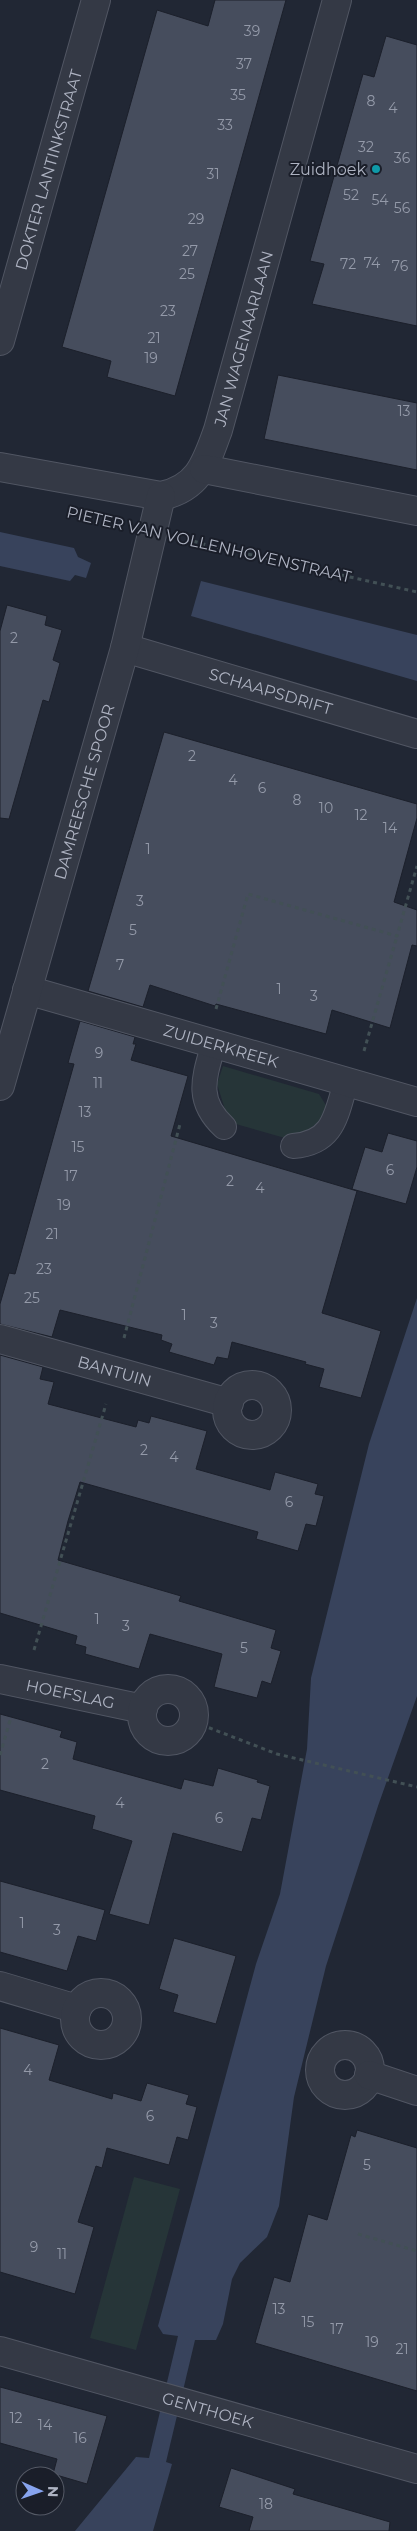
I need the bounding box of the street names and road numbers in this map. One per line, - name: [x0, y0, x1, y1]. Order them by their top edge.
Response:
- street label: DOKTER LANTINKSTRAAT: [11, 67, 86, 272]
- street label: JAN WAGENAARLAAN: [210, 249, 277, 430]
- street label: PIETER VAN VOLLENHOVENSTRAAT: [65, 502, 354, 587]
- street label: SCHAAPSDRIFT: [207, 664, 335, 719]
- street label: DAMREESCHE SPOOR: [50, 702, 119, 882]
- street label: ZUIDERKREEK: [161, 1021, 282, 1072]
- street label: BANTUIN: [75, 1352, 154, 1391]
- street label: HOEFSLAG: [24, 1676, 116, 1713]
- street label: GENTHOEK: [160, 2388, 256, 2432]

